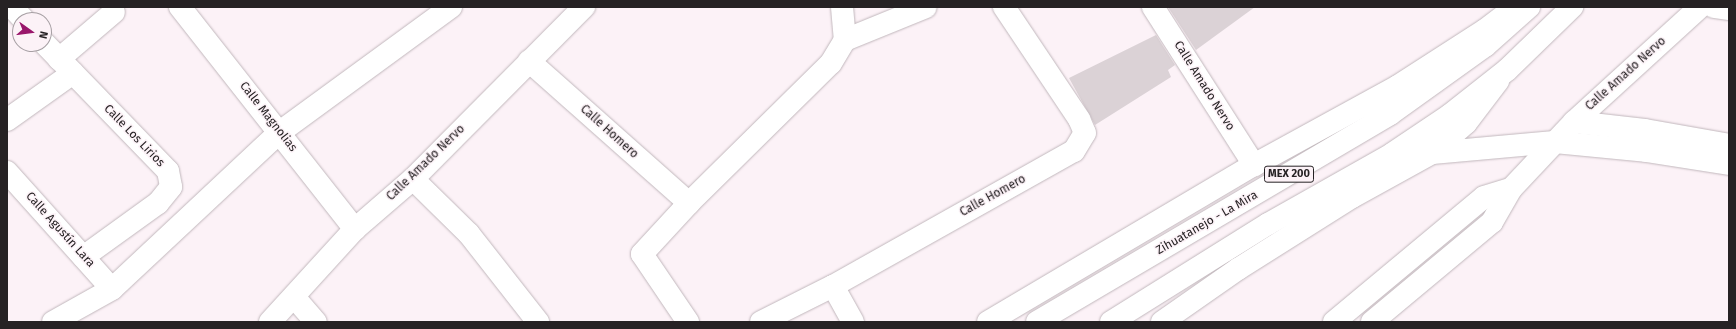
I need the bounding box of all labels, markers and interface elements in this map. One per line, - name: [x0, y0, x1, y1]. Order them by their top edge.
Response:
- north arrow: [12, 12, 52, 52]
- text: N: [36, 30, 50, 40]
- street label: Calle Amado Nervo: [1583, 34, 1669, 114]
- street label: Calle Amado Nervo: [1171, 39, 1237, 133]
- street label: Calle Magnolias: [236, 79, 300, 155]
- street label: Calle Los Lirios: [101, 102, 167, 170]
- street label: Calle Homero: [577, 102, 641, 162]
- street label: Calle Amado Nervo: [384, 122, 468, 204]
- road number: MEX 200: [1264, 165, 1314, 183]
- street label: Calle Homero: [958, 172, 1028, 220]
- street label: Zihuatanejo - La Mira: [1154, 188, 1260, 258]
- street label: Calle Agustín Lara: [22, 189, 98, 271]

